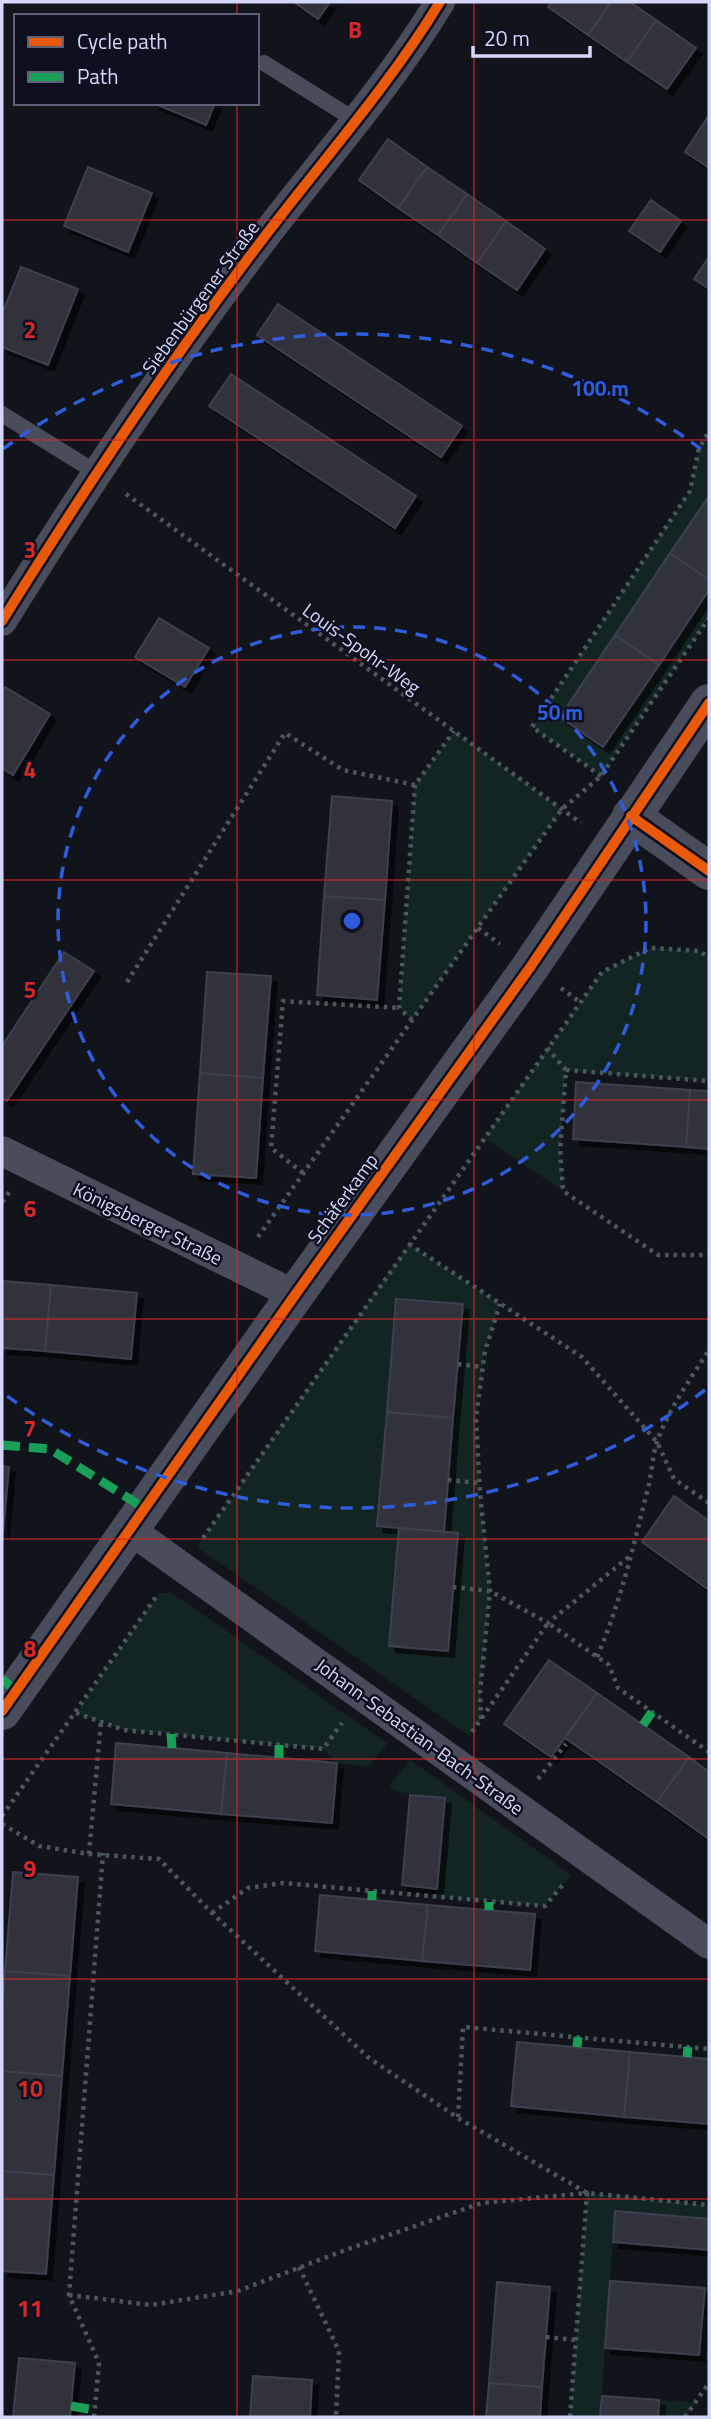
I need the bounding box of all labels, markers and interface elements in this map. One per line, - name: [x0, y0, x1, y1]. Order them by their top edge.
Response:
- text: B: [348, 12, 362, 47]
- legend: [14, 14, 259, 105]
- scale bar: [473, 14, 590, 58]
- text: 20 m: [484, 22, 530, 54]
- text: Cycle path: [77, 25, 168, 57]
- text: Path: [77, 60, 119, 92]
- street label: Siebenbürgener Straße: [134, 214, 266, 380]
- text: 2: [24, 312, 36, 347]
- text: 100 m: [571, 372, 629, 404]
- text: 3: [24, 532, 36, 567]
- street label: Louis-Spohr-Weg: [297, 595, 427, 701]
- text: 50 m: [537, 696, 583, 728]
- text: 4: [24, 752, 36, 787]
- centre of rings: [340, 909, 364, 933]
- text: 5: [24, 972, 36, 1007]
- street label: Schäferkamp: [299, 1147, 385, 1249]
- street label: Königsberger Straße: [68, 1174, 228, 1272]
- text: 6: [24, 1191, 37, 1226]
- text: 7: [24, 1411, 36, 1446]
- text: 8: [24, 1631, 37, 1666]
- street label: Johann-Sebastian-Bach-Straße: [310, 1650, 530, 1822]
- text: 9: [24, 1851, 37, 1886]
- text: 10: [17, 2071, 43, 2106]
- text: 11: [17, 2291, 43, 2326]

